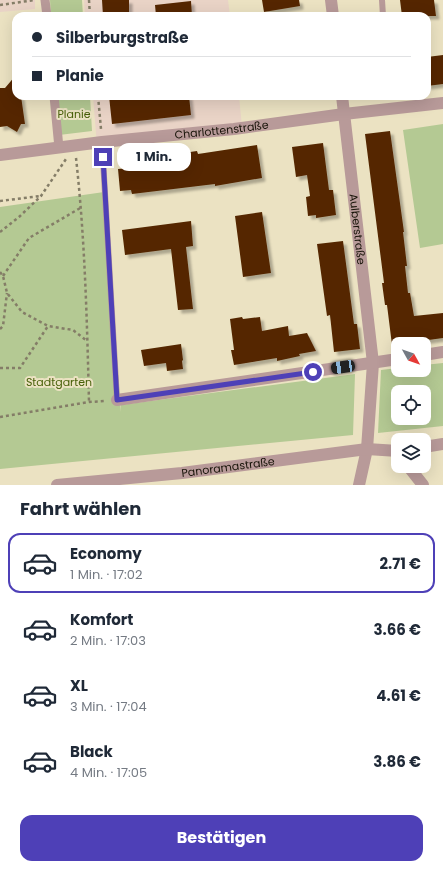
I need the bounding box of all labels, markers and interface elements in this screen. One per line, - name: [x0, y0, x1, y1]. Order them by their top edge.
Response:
- text: Silberburgstraße: [56, 27, 189, 48]
- text: Planie: [56, 65, 104, 86]
- park label: Planie: [57, 106, 91, 122]
- street label: Charlottenstraße: [174, 116, 270, 143]
- callout: 1 Min.: [117, 143, 191, 171]
- text: 1 Min.: [136, 147, 172, 166]
- route end: [94, 148, 112, 166]
- street label: Aulberstraße: [345, 193, 370, 266]
- north arrow: [391, 337, 431, 377]
- map controls: [391, 337, 431, 473]
- car: [330, 359, 356, 375]
- route start: [304, 363, 322, 381]
- park label: Stadtgarten: [26, 374, 92, 390]
- button: locate: [391, 385, 431, 425]
- button: layers: [391, 433, 431, 473]
- street label: Panoramastraße: [180, 453, 276, 481]
- text: Fahrt wählen: [20, 496, 142, 521]
- text: Economy: [70, 543, 142, 564]
- icon: car: [22, 545, 58, 581]
- text: 2.71 €: [379, 553, 421, 574]
- text: 1 Min. · 17:02: [70, 565, 142, 584]
- text: Komfort: [70, 609, 133, 630]
- icon: car: [22, 611, 58, 647]
- text: 3.66 €: [373, 619, 421, 640]
- text: 2 Min. · 17:03: [70, 631, 146, 650]
- text: XL: [70, 675, 88, 696]
- icon: car: [22, 677, 58, 713]
- text: 4.61 €: [376, 685, 421, 706]
- text: 3 Min. · 17:04: [70, 697, 147, 716]
- text: Black: [70, 741, 113, 762]
- icon: car: [22, 743, 58, 779]
- text: 3.86 €: [373, 751, 421, 772]
- text: 4 Min. · 17:05: [70, 763, 147, 782]
- button: Bestätigen: [20, 815, 423, 861]

